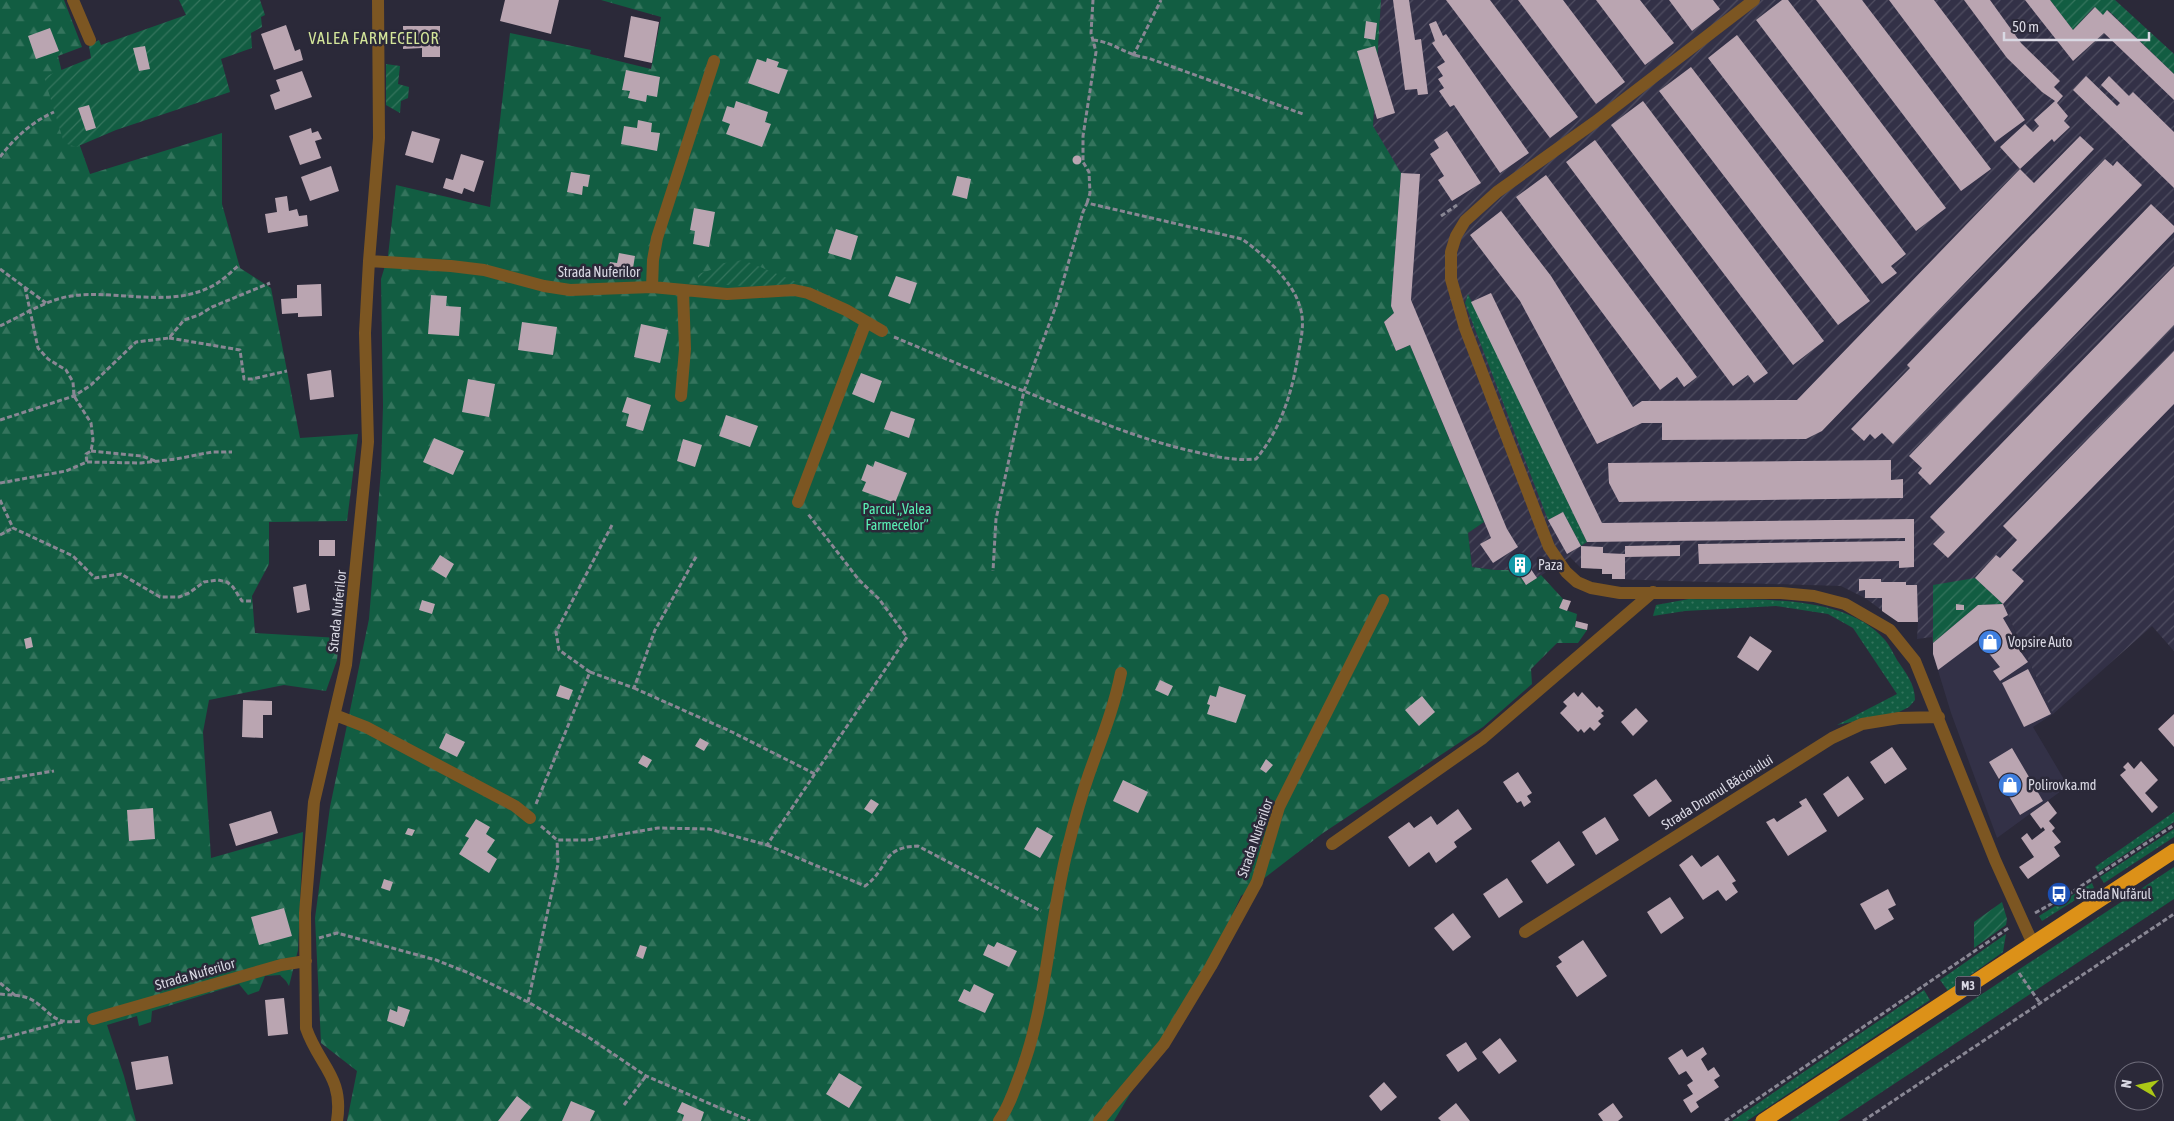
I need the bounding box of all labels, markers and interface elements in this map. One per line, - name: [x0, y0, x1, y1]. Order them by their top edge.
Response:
- scale bar: [2004, 10, 2149, 42]
- text: 50 m: [2012, 18, 2039, 35]
- district label: VALEA FARMECELOR: [308, 29, 440, 47]
- street label: Strada Nuferilor: [558, 264, 641, 280]
- park label: Parcul „Valea Farmecelor”: [862, 501, 932, 533]
- building icon: Paza: [1507, 552, 1533, 578]
- place label: Paza: [1538, 557, 1563, 573]
- street label: Strada Nuferilor: [325, 568, 349, 653]
- shop icon: Vopsire Auto: [1977, 629, 2003, 655]
- place label: Vopsire Auto: [2008, 634, 2072, 650]
- street label: Strada Drumul Băcioiului: [1658, 751, 1776, 833]
- shop icon: Polirovka.md: [1997, 772, 2023, 798]
- place label: Polirovka.md: [2028, 777, 2096, 793]
- street label: Strada Nuferilor: [1234, 796, 1276, 879]
- bus stop icon: Strada Nufărul: [2046, 881, 2072, 907]
- place label: Strada Nufărul: [2076, 886, 2152, 902]
- street label: Strada Nuferilor: [153, 955, 238, 993]
- road number: M3: [1956, 976, 1980, 996]
- north arrow: [2114, 1061, 2164, 1111]
- text: N: [2118, 1079, 2135, 1089]

